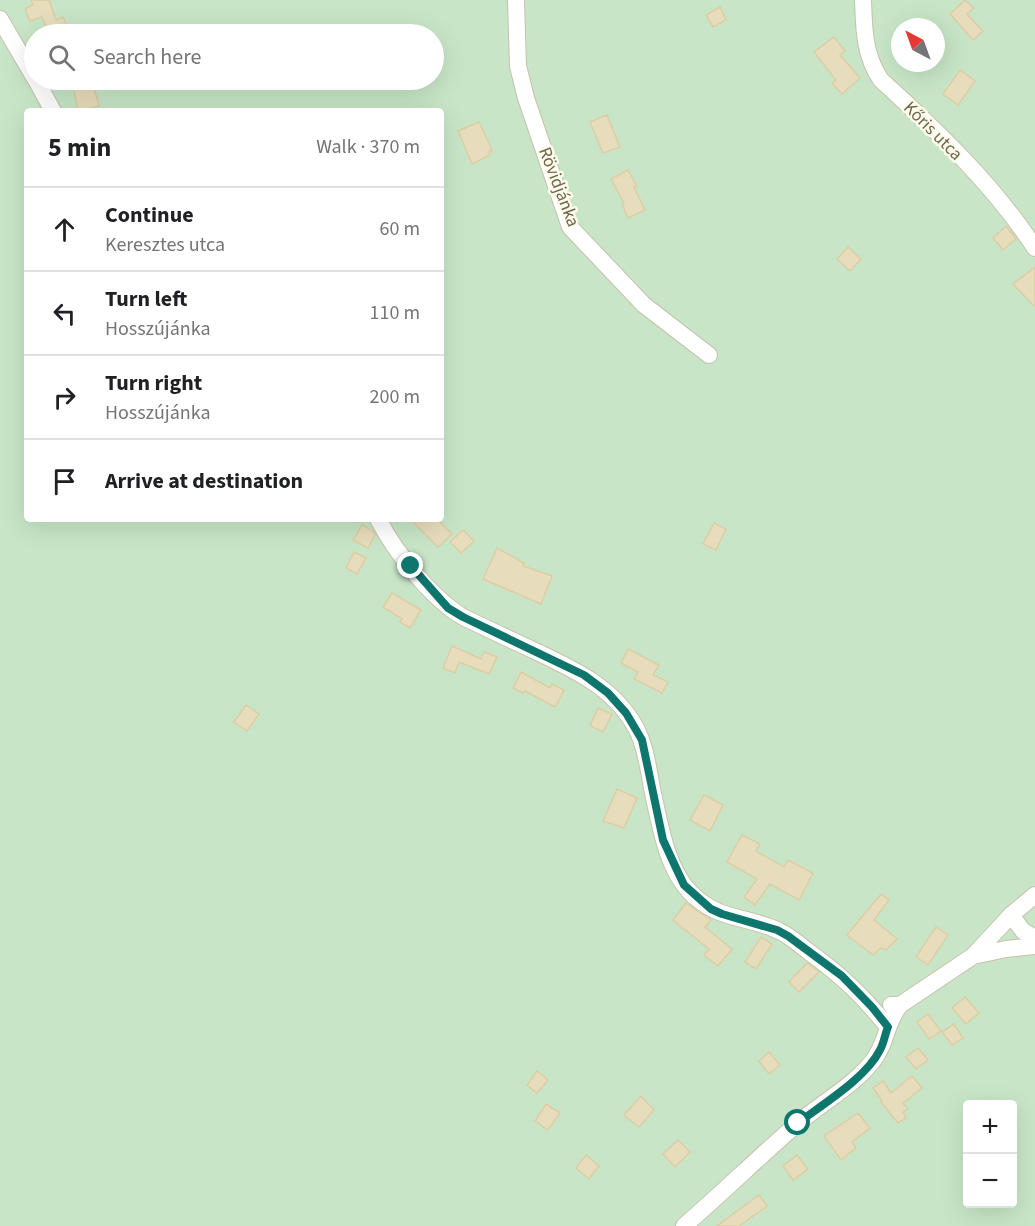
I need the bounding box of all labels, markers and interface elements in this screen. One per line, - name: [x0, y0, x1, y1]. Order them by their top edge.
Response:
- north arrow: [891, 18, 945, 72]
- search box: [24, 24, 444, 90]
- icon: search: [45, 41, 78, 74]
- text: Search here: [93, 41, 201, 73]
- street label: Kőris utca: [898, 96, 968, 166]
- text: 5 min: [48, 129, 111, 166]
- text: Walk · 370 m: [316, 133, 420, 161]
- street label: Rövidjánka: [532, 143, 586, 231]
- text: Continue: [105, 199, 194, 231]
- icon: ahead: [48, 213, 81, 246]
- text: 60 m: [380, 215, 420, 243]
- text: Keresztes utca: [105, 231, 225, 259]
- text: Turn left: [105, 283, 187, 315]
- icon: left: [48, 297, 81, 330]
- text: 110 m: [370, 299, 420, 327]
- text: Hosszújánka: [105, 315, 211, 343]
- text: Turn right: [105, 367, 202, 399]
- icon: right: [48, 381, 81, 414]
- text: 200 m: [370, 383, 420, 411]
- text: Hosszújánka: [105, 399, 211, 427]
- icon: arrive: [48, 465, 81, 498]
- text: Arrive at destination: [105, 465, 303, 497]
- route end: [397, 552, 423, 578]
- map controls: [963, 1100, 1017, 1208]
- button: +: [963, 1100, 1017, 1154]
- route start: [784, 1109, 810, 1135]
- button: −: [963, 1154, 1017, 1208]

